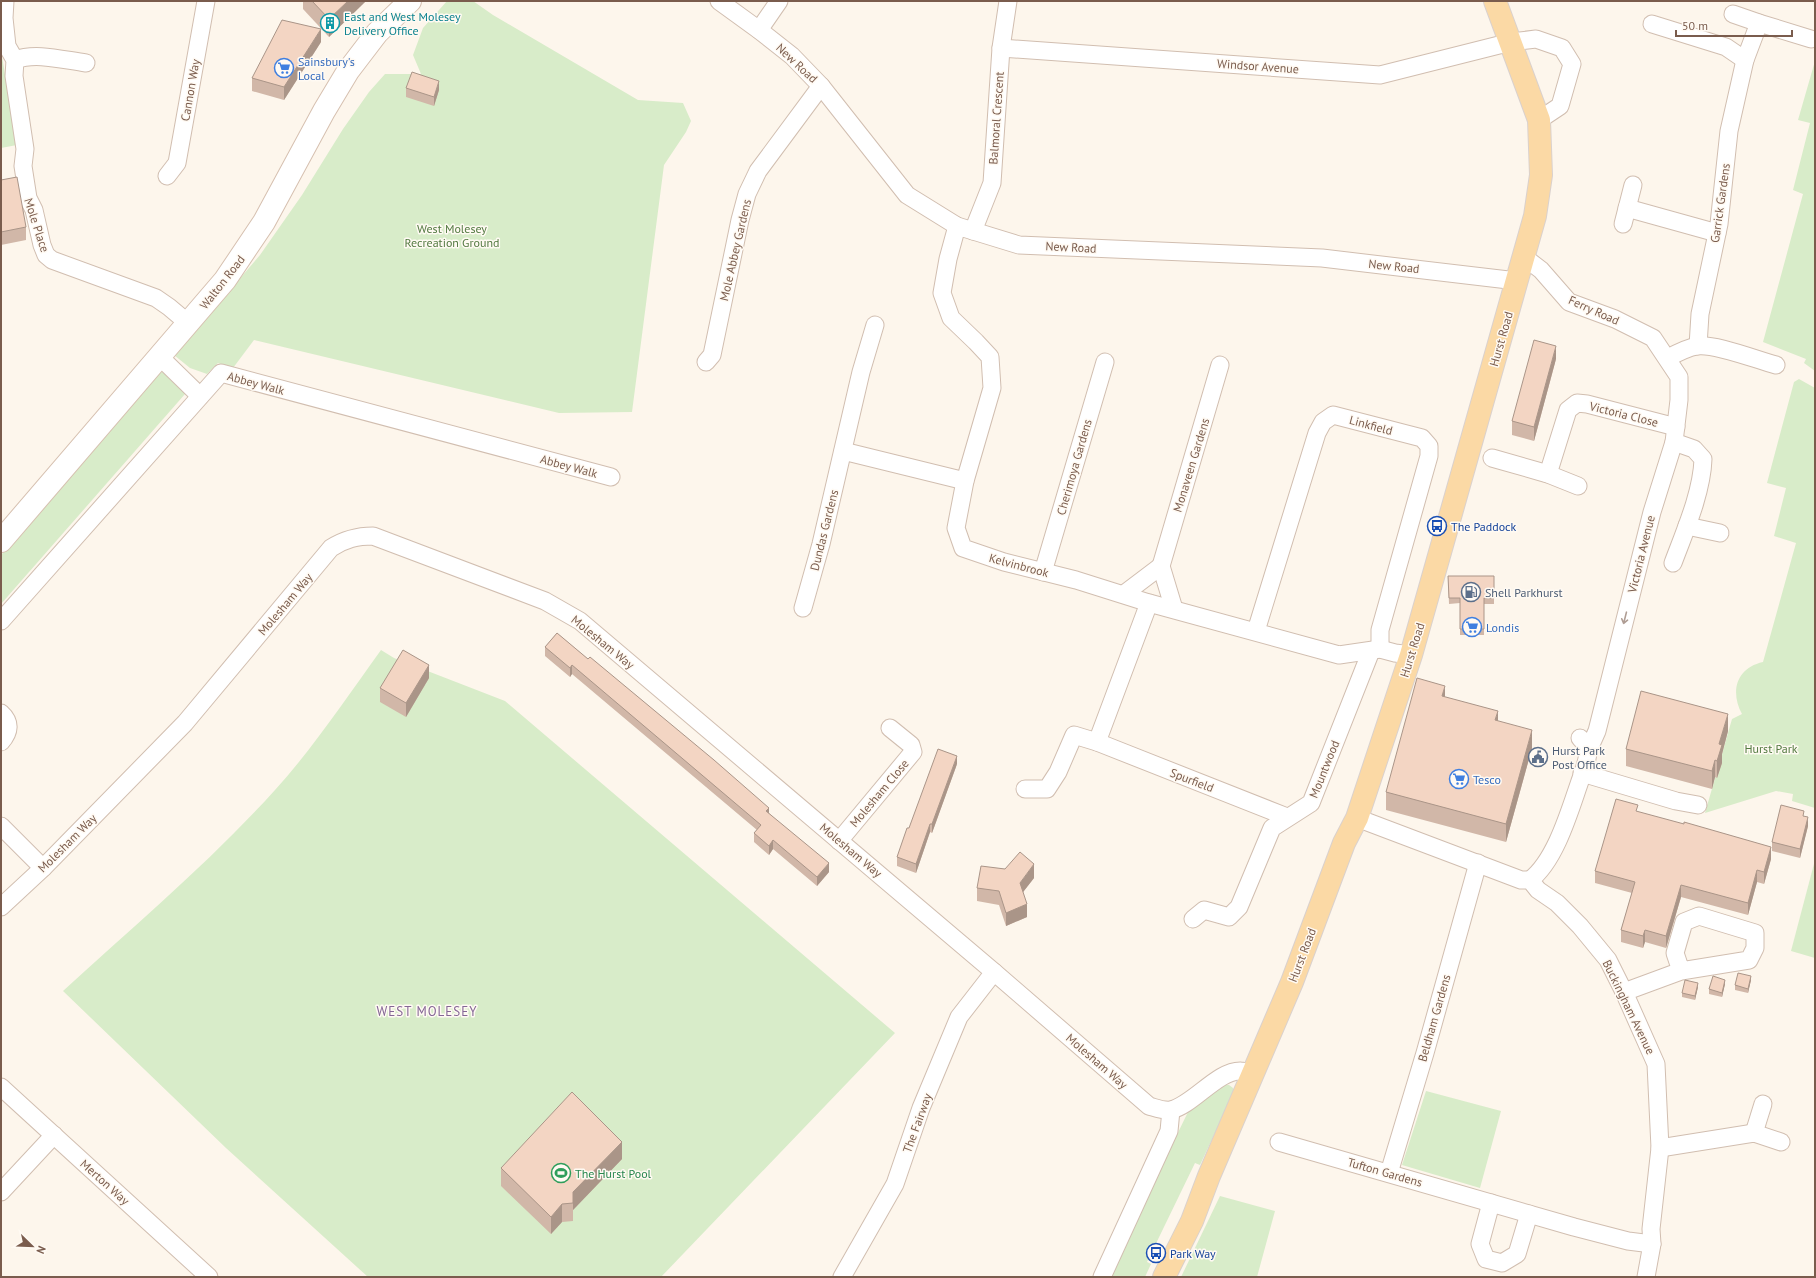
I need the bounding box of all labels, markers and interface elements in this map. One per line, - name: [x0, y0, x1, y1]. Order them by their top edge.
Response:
- place label: East and West Molesey Delivery Office: [344, 9, 461, 38]
- building icon: East and West Molesey Delivery Office: [319, 12, 341, 34]
- scale bar: [1676, 12, 1792, 38]
- text: 50 m: [1682, 18, 1708, 33]
- street label: New Road: [773, 40, 821, 86]
- place label: Sainsbury's Local: [298, 54, 355, 83]
- street label: Windsor Avenue: [1217, 56, 1299, 76]
- street label: Cannon Way: [177, 57, 203, 122]
- supermarket icon: Sainsbury's Local: [273, 57, 295, 79]
- street label: Balmoral Crescent: [985, 71, 1007, 165]
- street label: Garrick Gardens: [1707, 162, 1733, 244]
- street label: Mole Place: [21, 196, 53, 254]
- street label: Mole Abbey Gardens: [716, 198, 754, 302]
- park label: West Molesey Recreation Ground: [405, 221, 499, 250]
- street label: New Road: [1045, 238, 1097, 256]
- street label: Walton Road: [196, 252, 248, 312]
- street label: New Road: [1368, 256, 1420, 276]
- street label: Ferry Road: [1566, 292, 1622, 328]
- street label: Hurst Road: [1486, 310, 1516, 368]
- street label: Abbey Walk: [226, 368, 286, 398]
- street label: Victoria Close: [1587, 398, 1660, 430]
- street label: Linkfield: [1348, 412, 1394, 438]
- street label: Monaveen Gardens: [1170, 416, 1212, 514]
- street label: Cherimoya Gardens: [1053, 417, 1095, 517]
- street label: Abbey Walk: [539, 451, 599, 481]
- street label: Dundas Gardens: [807, 488, 841, 572]
- street label: Victoria Avenue: [1624, 514, 1658, 595]
- bus stop icon: The Paddock: [1426, 515, 1448, 537]
- place label: The Paddock: [1451, 519, 1517, 534]
- street label: Kelvinbrook: [988, 550, 1051, 580]
- street label: Molesham Way: [255, 569, 316, 638]
- fuel station icon: Shell Parkhurst: [1460, 581, 1482, 603]
- place label: Shell Parkhurst: [1485, 585, 1563, 600]
- one-way arrow: [1620, 611, 1628, 624]
- street label: Molesham Way: [568, 612, 638, 672]
- supermarket icon: Londis: [1461, 616, 1483, 638]
- place label: Londis: [1486, 620, 1519, 635]
- street label: Hurst Road: [1397, 621, 1427, 679]
- street label: Mountwood: [1306, 738, 1342, 800]
- park label: Hurst Park: [1744, 741, 1798, 756]
- place label: Hurst Park Post Office: [1552, 743, 1607, 772]
- public building icon: Hurst Park Post Office: [1527, 746, 1549, 768]
- street label: Molesham Close: [846, 756, 912, 830]
- street label: Spurfield: [1168, 765, 1216, 795]
- supermarket icon: Tesco: [1448, 768, 1470, 790]
- place label: Tesco: [1473, 772, 1501, 787]
- street label: Molesham Way: [35, 810, 100, 875]
- street label: Molesham Way: [817, 820, 886, 881]
- street label: Hurst Road: [1285, 926, 1319, 984]
- street label: Buckingham Avenue: [1600, 957, 1658, 1057]
- street label: Beldham Gardens: [1414, 973, 1454, 1063]
- district label: WEST MOLESEY: [377, 1003, 477, 1020]
- street label: Molesham Way: [1063, 1030, 1131, 1092]
- street label: The Fairway: [899, 1091, 935, 1155]
- street label: Tufton Gardens: [1346, 1154, 1424, 1190]
- street label: Merton Way: [77, 1156, 133, 1208]
- sports icon: The Hurst Pool: [550, 1162, 572, 1184]
- place label: The Hurst Pool: [575, 1166, 652, 1181]
- north arrow: [12, 1226, 52, 1266]
- bus stop icon: Park Way: [1145, 1242, 1167, 1264]
- text: N: [33, 1244, 49, 1256]
- place label: Park Way: [1170, 1246, 1216, 1261]

